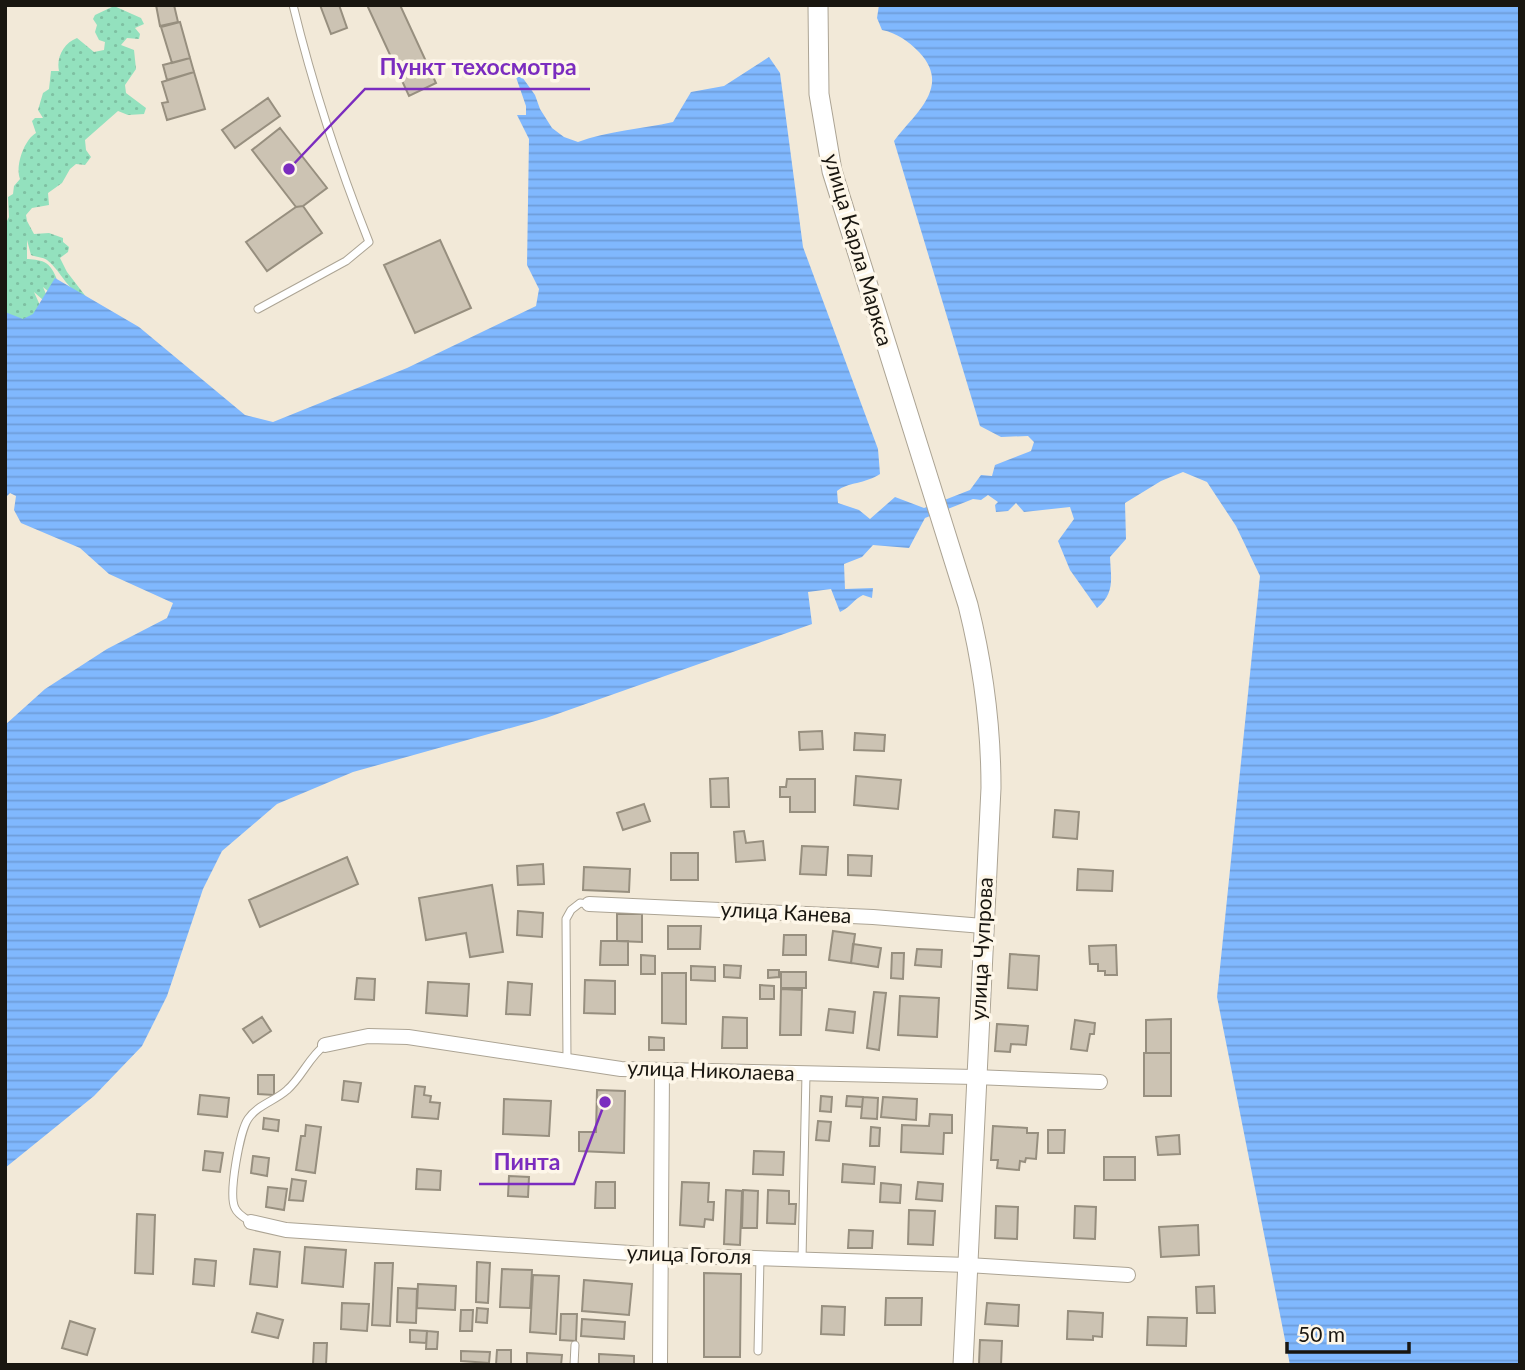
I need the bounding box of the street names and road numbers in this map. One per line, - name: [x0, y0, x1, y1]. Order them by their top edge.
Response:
- street label: улица Карла Маркса: [820, 151, 899, 349]
- street label: улица Чупрова: [964, 877, 997, 1021]
- street label: улица Канева: [720, 896, 852, 927]
- street label: улица Николаева: [627, 1054, 795, 1085]
- street label: улица Гоголя: [626, 1239, 752, 1268]

